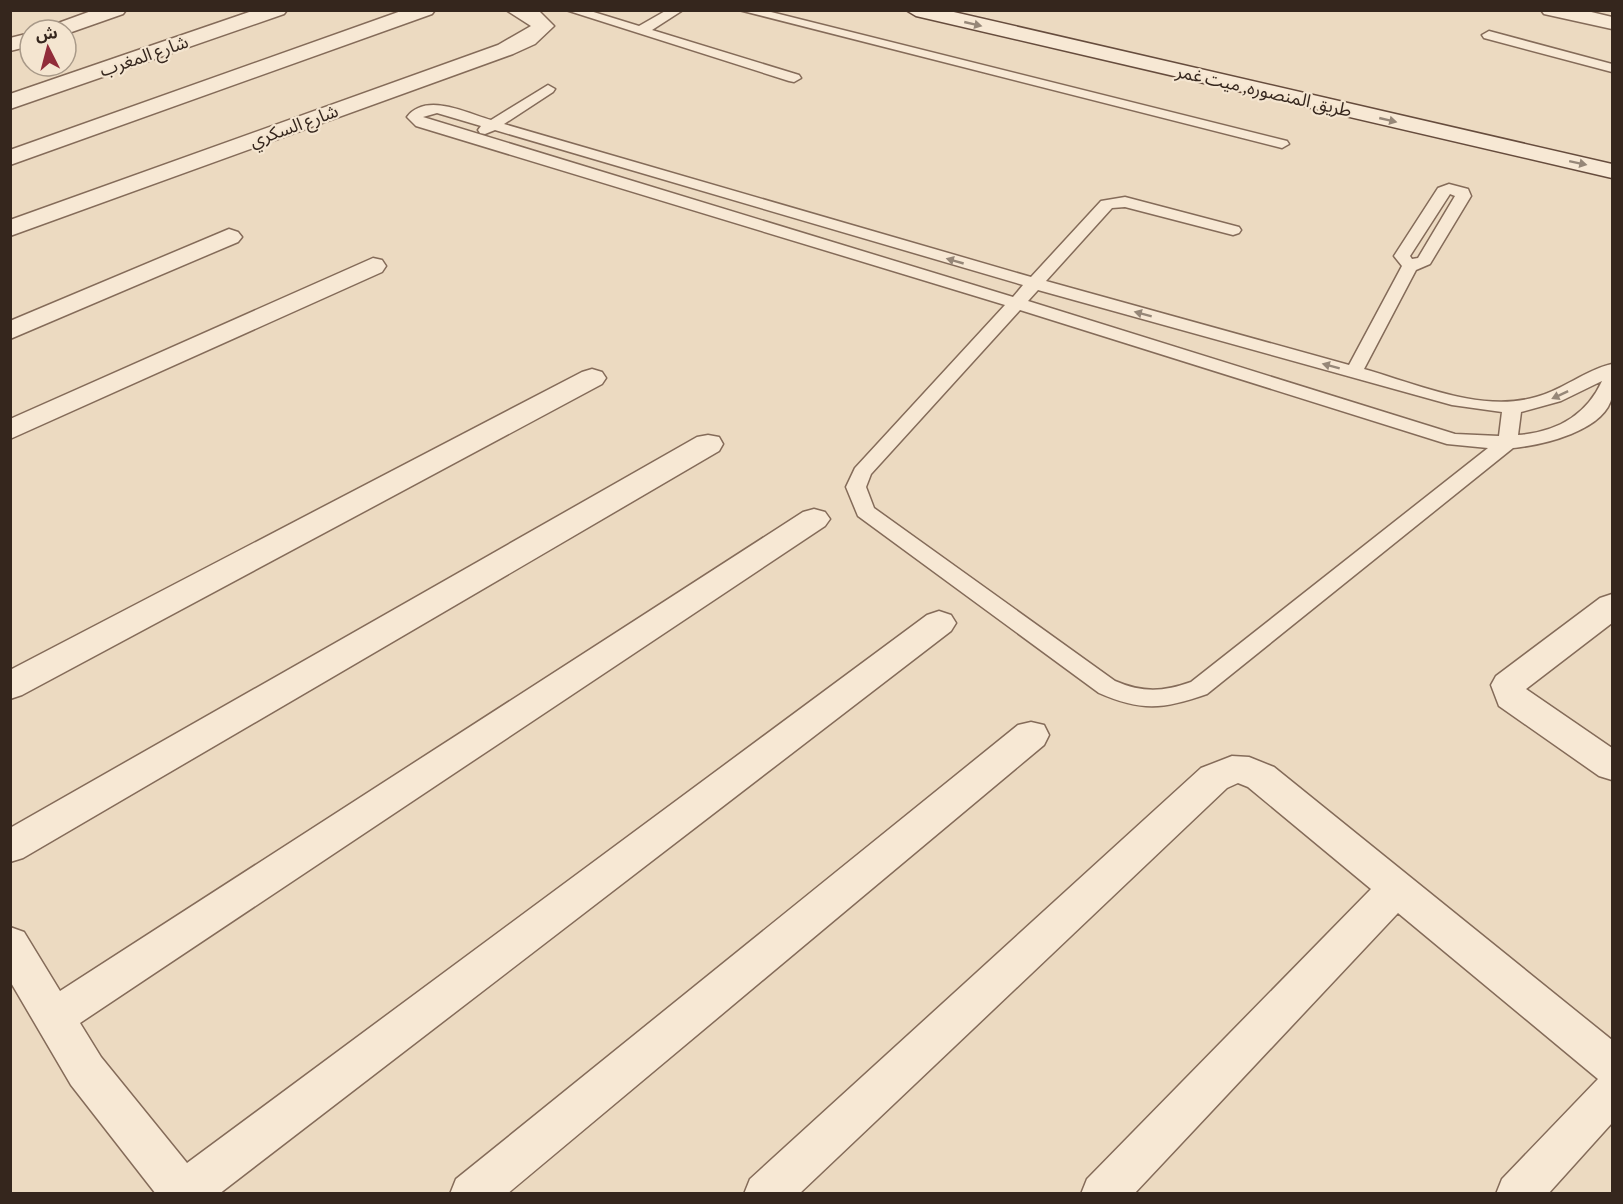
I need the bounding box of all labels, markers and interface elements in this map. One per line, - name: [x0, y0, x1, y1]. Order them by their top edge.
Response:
- north arrow: [18, 18, 78, 78]
- one-way arrow: [964, 19, 982, 29]
- text: ش: [35, 24, 58, 44]
- street label: شارع المغرب: [97, 32, 192, 84]
- street label: طريق المنصوره, ميت غمر: [1173, 61, 1354, 122]
- street label: شارع السكري: [247, 101, 342, 155]
- one-way arrow: [1379, 116, 1398, 125]
- one-way arrow: [1569, 159, 1587, 169]
- one-way arrow: [946, 255, 964, 265]
- one-way arrow: [1134, 308, 1152, 318]
- one-way arrow: [1322, 360, 1340, 370]
- one-way arrow: [1552, 391, 1569, 400]

